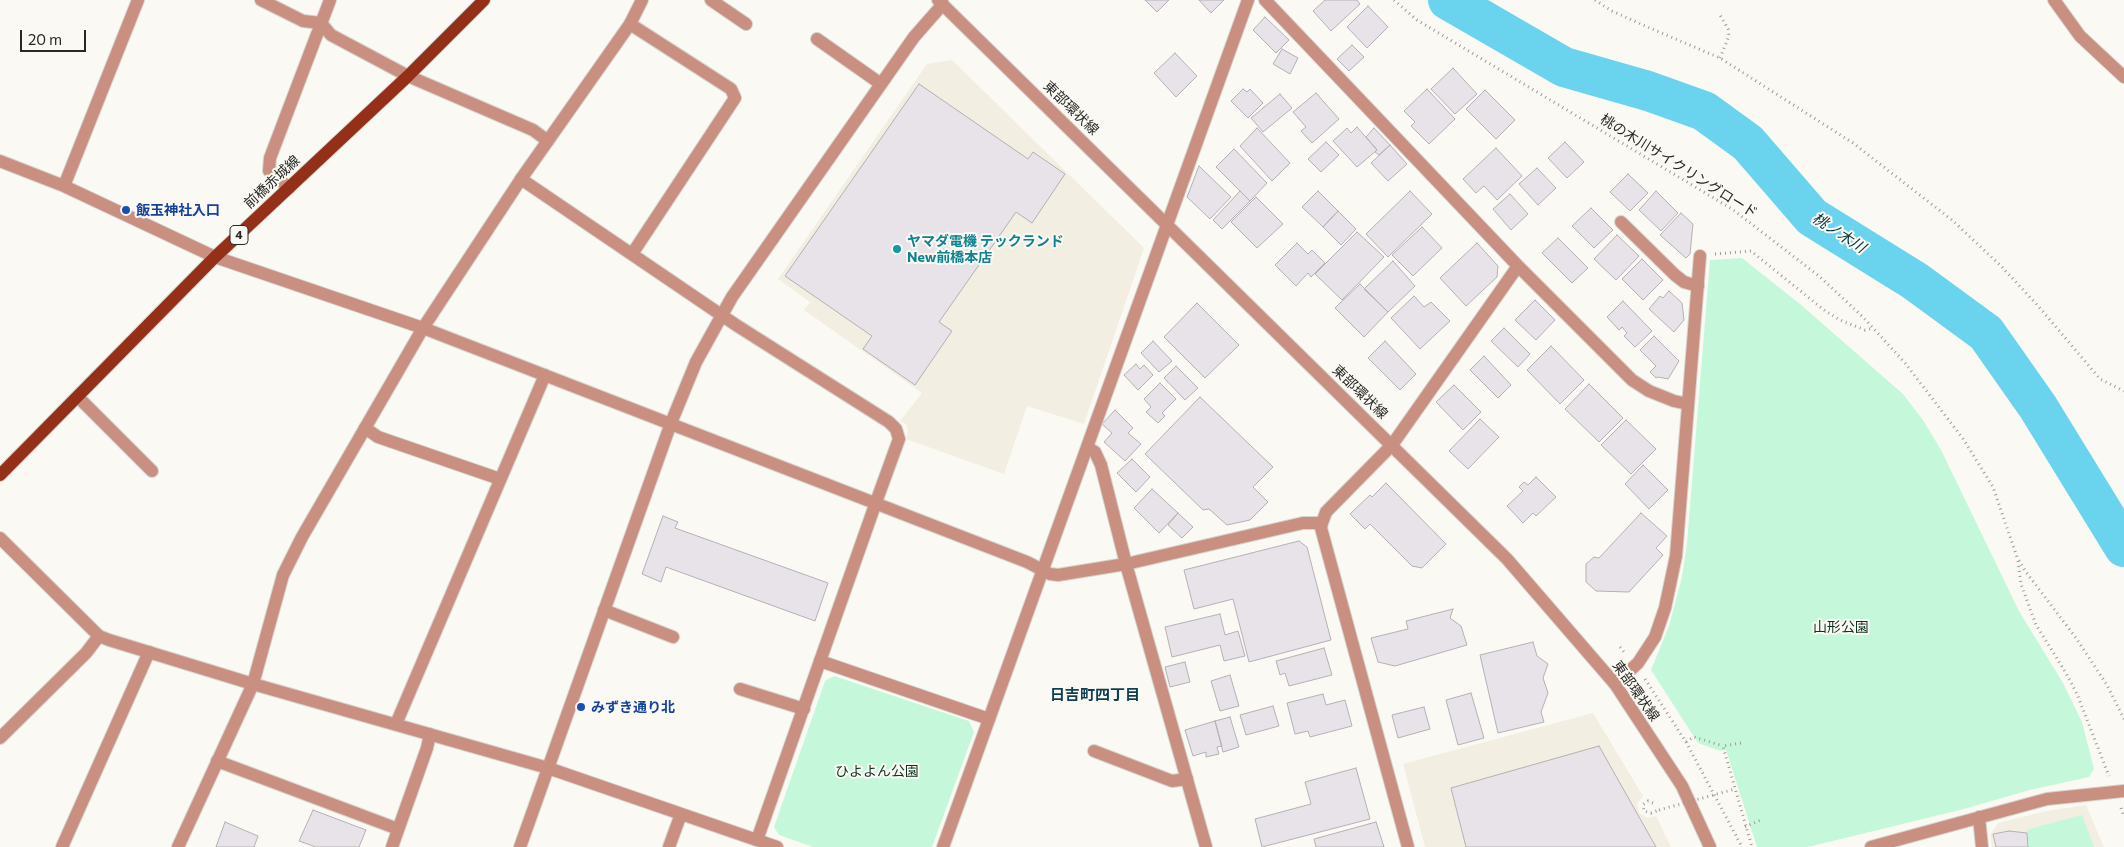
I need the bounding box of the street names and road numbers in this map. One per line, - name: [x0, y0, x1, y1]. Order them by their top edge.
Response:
- street label: 東部環状線: [1040, 78, 1102, 138]
- street label: 桃の木川サイクリングロード: [1597, 111, 1761, 221]
- street label: 前橋赤城線: [241, 152, 303, 212]
- road number: 4: [230, 226, 248, 244]
- street label: 東部環状線: [1329, 362, 1391, 422]
- street label: 東部環状線: [1609, 658, 1663, 724]

